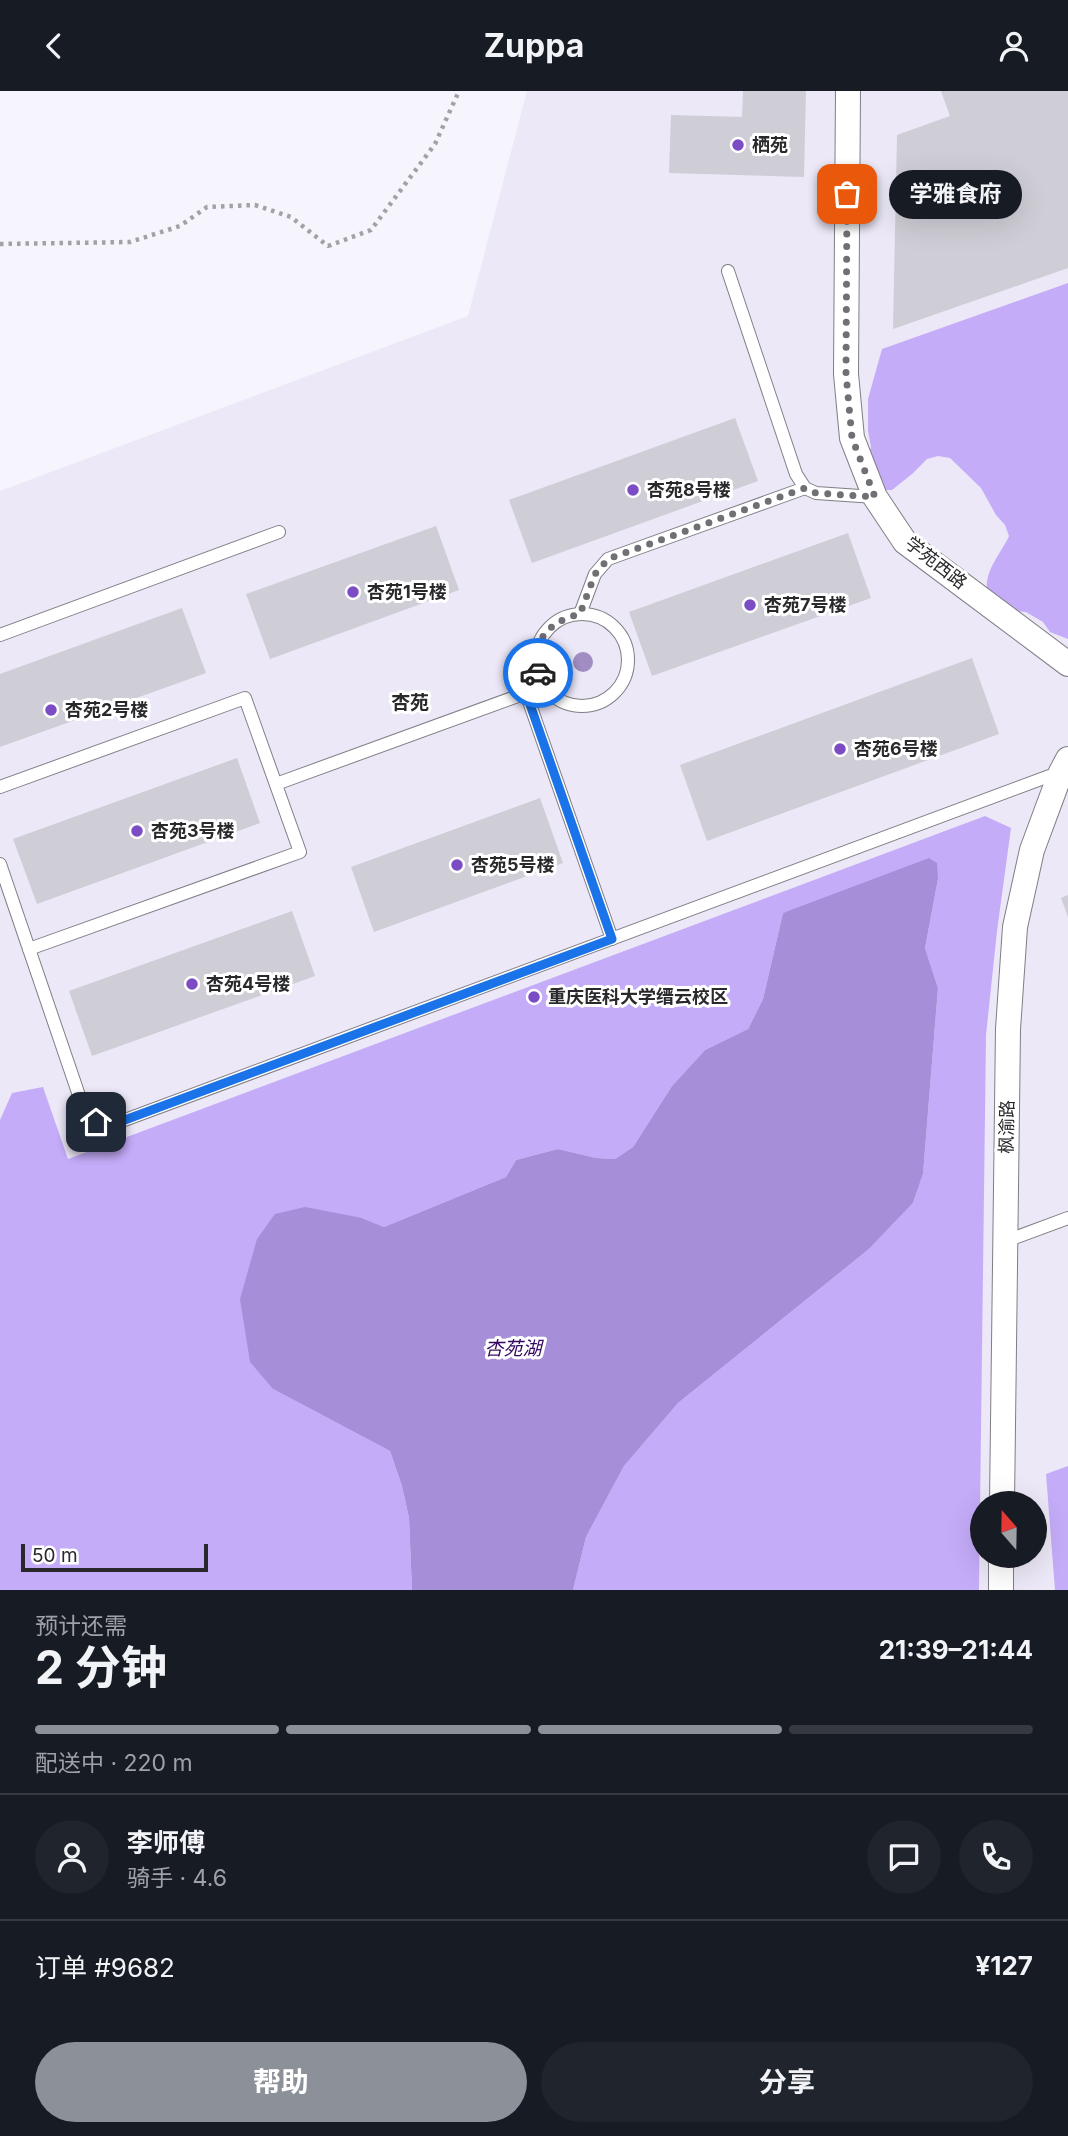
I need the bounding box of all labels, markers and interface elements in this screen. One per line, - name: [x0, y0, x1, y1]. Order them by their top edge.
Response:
- text: Zuppa: [484, 26, 584, 65]
- icon: back: [35, 27, 73, 65]
- icon: person: [995, 27, 1033, 65]
- place label: 栖苑: [752, 134, 788, 155]
- marker: 栖苑: [730, 137, 746, 153]
- pin: [817, 164, 877, 224]
- callout: 学雅食府: [889, 169, 1022, 219]
- icon: bag: [828, 175, 866, 213]
- text: 学雅食府: [910, 180, 1002, 208]
- place label: 杏苑8号楼: [647, 479, 731, 500]
- marker: 杏苑8号楼: [625, 482, 641, 498]
- street label: 学苑西路: [901, 532, 971, 593]
- place label: 杏苑1号楼: [367, 581, 447, 602]
- marker: 杏苑1号楼: [345, 584, 361, 600]
- place label: 杏苑7号楼: [764, 594, 846, 615]
- marker: 杏苑7号楼: [742, 597, 758, 613]
- courier: [503, 638, 573, 708]
- icon: car: [519, 654, 557, 692]
- district label: 杏苑: [391, 691, 429, 714]
- place label: 杏苑2号楼: [65, 699, 148, 720]
- marker: 杏苑2号楼: [43, 702, 59, 718]
- place label: 杏苑6号楼: [854, 738, 938, 759]
- marker: 杏苑6号楼: [832, 741, 848, 757]
- place label: 杏苑3号楼: [151, 820, 235, 841]
- marker: 杏苑3号楼: [129, 823, 145, 839]
- place label: 杏苑5号楼: [471, 854, 555, 875]
- marker: 杏苑5号楼: [449, 857, 465, 873]
- place label: 杏苑4号楼: [206, 973, 290, 994]
- marker: 杏苑4号楼: [184, 976, 200, 992]
- place label: 重庆医科大学缙云校区: [548, 986, 728, 1007]
- marker: 重庆医科大学缙云校区: [526, 989, 542, 1005]
- pin: [66, 1092, 126, 1152]
- street label: 枫渝路: [996, 1100, 1017, 1154]
- icon: home: [77, 1103, 115, 1141]
- water label: 杏苑湖: [484, 1337, 544, 1360]
- north arrow: [970, 1491, 1046, 1568]
- map controls: [970, 1491, 1047, 1568]
- scale bar: [21, 1541, 208, 1573]
- text: 50 m: [32, 1544, 78, 1567]
- text: 预计还需: [35, 1612, 127, 1640]
- text: 21:39–21:44: [879, 1634, 1033, 1665]
- text: 2 分钟: [35, 1639, 167, 1695]
- text: 配送中 · 220 m: [35, 1749, 193, 1777]
- button: person: [35, 1820, 109, 1894]
- button: chat: [867, 1820, 941, 1894]
- button: phone: [959, 1820, 1033, 1894]
- text: 李师傅: [127, 1827, 205, 1858]
- text: 骑手 · 4.6: [127, 1864, 227, 1892]
- text: ¥127: [975, 1950, 1033, 1981]
- text: 订单 #9682: [35, 1952, 175, 1983]
- button: 帮助: [35, 2042, 527, 2122]
- button: 分享: [541, 2042, 1033, 2122]

